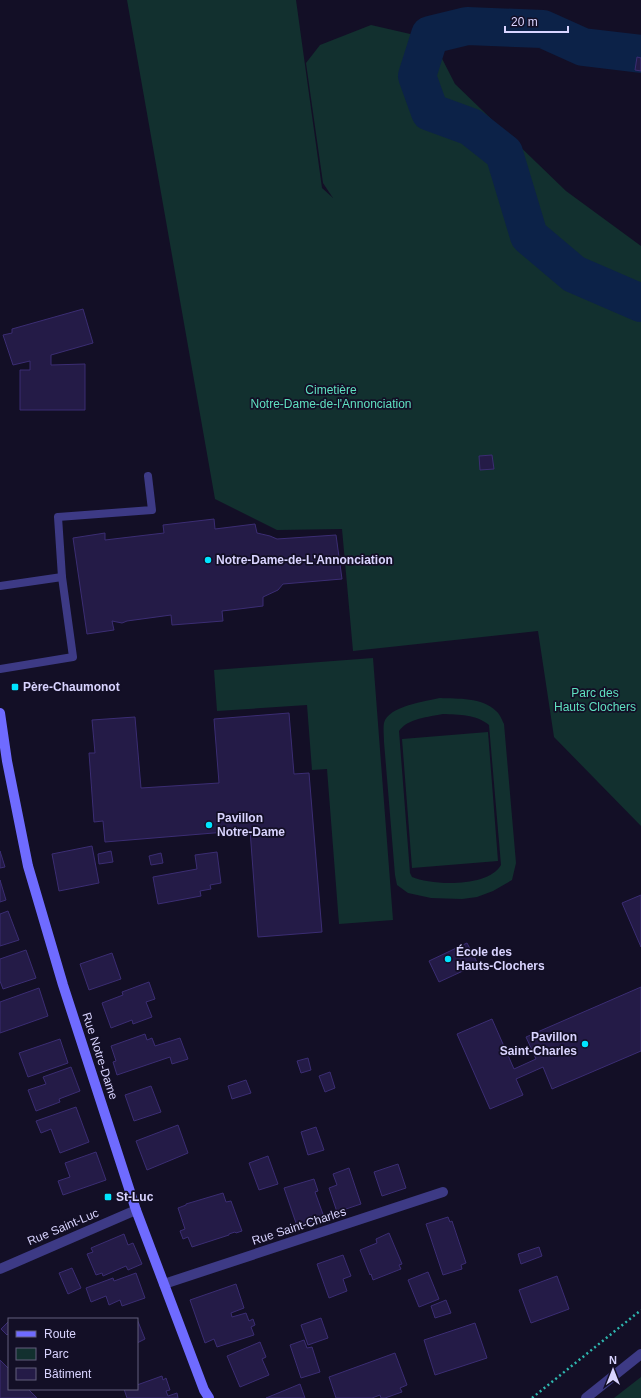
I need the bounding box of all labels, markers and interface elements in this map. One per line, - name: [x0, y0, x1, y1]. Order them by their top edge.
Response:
- scale bar: [505, 8, 568, 34]
- text: 20 m: [511, 15, 538, 29]
- park label: Cimetière Notre-Dame-de-l'Annonciation: [250, 383, 412, 411]
- place label: Notre-Dame-de-L'Annonciation: [216, 553, 393, 567]
- marker: Notre-Dame-de-L'Annonciation: [203, 555, 213, 565]
- place label: Père-Chaumonot: [23, 680, 120, 694]
- marker: Père-Chaumonot: [10, 682, 20, 692]
- park label: Parc des Hauts Clochers: [554, 686, 636, 714]
- place label: Pavillon Notre-Dame: [217, 811, 285, 839]
- marker: Pavillon Notre-Dame: [204, 820, 214, 830]
- place label: École des Hauts-Clochers: [456, 944, 545, 973]
- marker: École des Hauts-Clochers: [443, 954, 453, 964]
- street label: Rue Notre-Dame: [79, 1011, 121, 1102]
- place label: Pavillon Saint-Charles: [500, 1030, 577, 1058]
- marker: Pavillon Saint-Charles: [580, 1039, 590, 1049]
- place label: St-Luc: [116, 1190, 154, 1204]
- marker: St-Luc: [103, 1192, 113, 1202]
- street label: Rue Saint-Charles: [250, 1204, 348, 1248]
- street label: Rue Saint-Luc: [25, 1206, 101, 1248]
- legend: [8, 1318, 138, 1390]
- text: Route: [44, 1327, 76, 1341]
- text: Parc: [44, 1347, 69, 1361]
- north arrow: [593, 1350, 633, 1390]
- text: N: [609, 1354, 617, 1366]
- text: Bâtiment: [44, 1367, 92, 1381]

